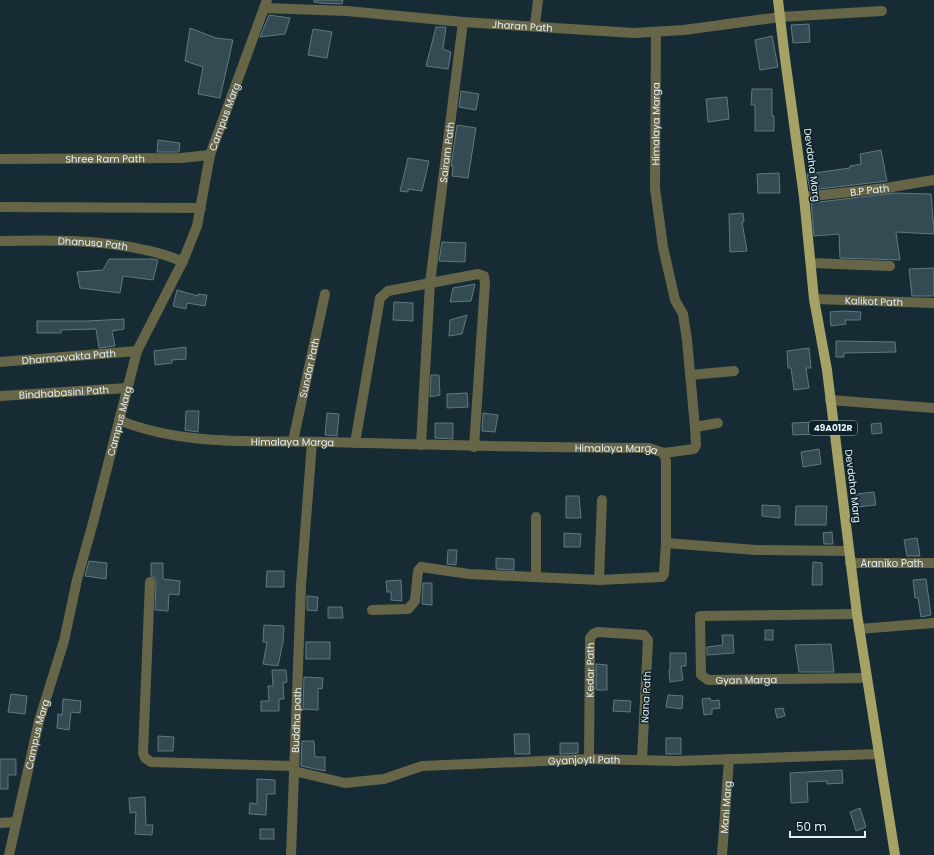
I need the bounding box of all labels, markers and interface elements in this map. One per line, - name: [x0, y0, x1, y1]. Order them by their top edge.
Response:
- street label: Jharan Path: [492, 16, 553, 35]
- street label: Campus Marg: [205, 80, 244, 153]
- street label: Himalaya Marga: [648, 82, 663, 166]
- street label: Sairam Path: [435, 121, 458, 184]
- street label: Devdaha Marg: [800, 127, 824, 203]
- street label: Shree Ram Path: [65, 151, 145, 166]
- street label: B.P Path: [849, 180, 890, 199]
- street label: Dhanusa Path: [58, 233, 129, 254]
- street label: Kalikot Path: [845, 293, 903, 309]
- street label: Sundar Path: [295, 336, 323, 399]
- street label: Dharmavakta Path: [21, 345, 116, 368]
- street label: Bindhabasini Path: [18, 382, 109, 402]
- street label: Campus Marg: [103, 384, 135, 458]
- road number: 49A012R: [809, 421, 857, 435]
- street label: Himalaya Marga: [251, 434, 334, 450]
- street label: Himalaya Marga: [575, 440, 660, 458]
- street label: Devdaha Marg: [841, 448, 865, 524]
- street label: Araniko Path: [861, 556, 923, 571]
- street label: Kedar Path: [582, 643, 597, 697]
- street label: Nana Path: [637, 671, 655, 723]
- street label: Gyan Marga: [715, 672, 777, 687]
- street label: Buddha path: [287, 687, 305, 753]
- street label: Campus Marg: [21, 697, 53, 771]
- street label: Gyanjoyti Path: [548, 751, 621, 768]
- street label: Mani Marg: [716, 780, 735, 834]
- scale bar: [790, 813, 865, 839]
- text: 50 m: [796, 818, 827, 835]

